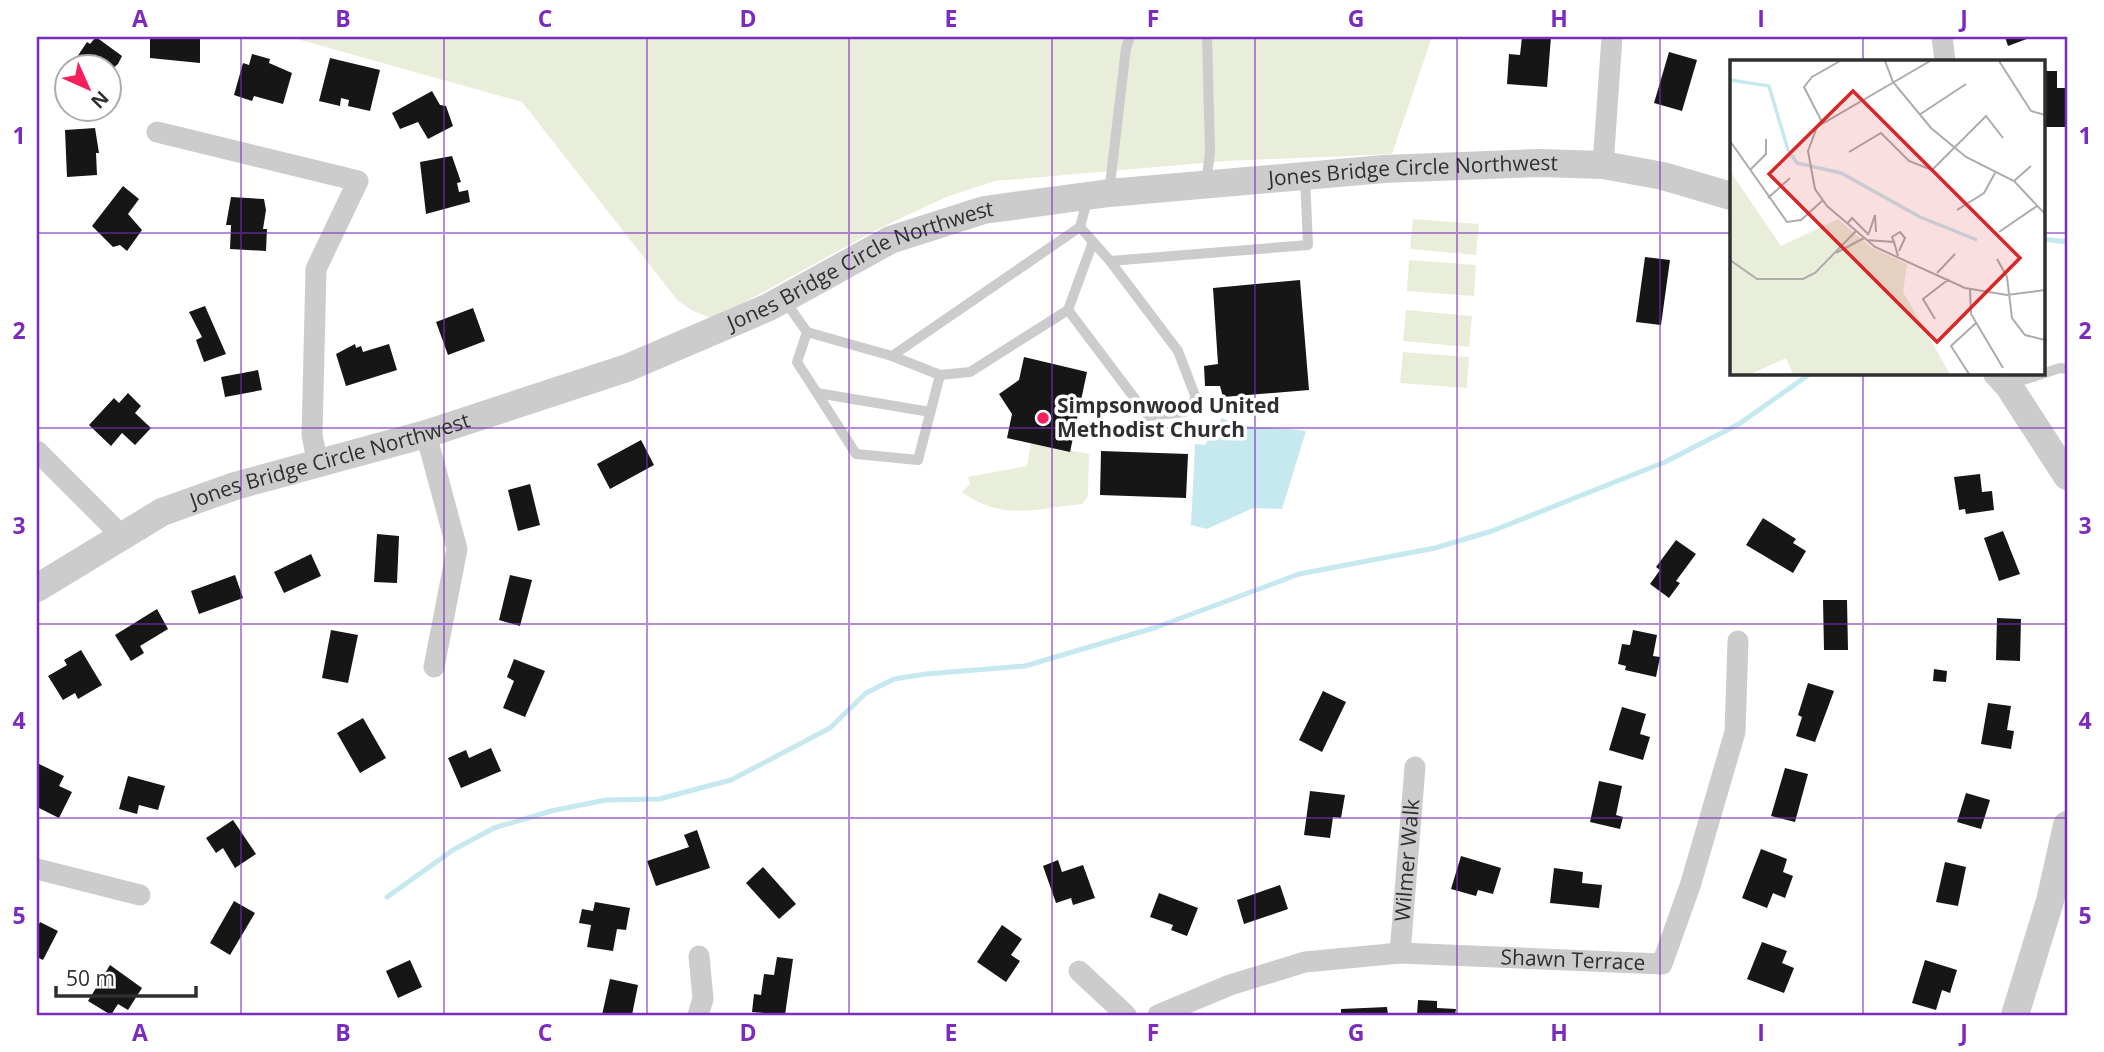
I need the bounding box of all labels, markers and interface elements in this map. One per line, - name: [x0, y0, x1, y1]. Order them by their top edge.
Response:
- text: A: [132, 2, 148, 34]
- text: B: [335, 2, 351, 34]
- text: C: [538, 2, 552, 34]
- text: D: [739, 2, 757, 34]
- text: E: [945, 2, 957, 34]
- text: F: [1147, 2, 1159, 34]
- text: G: [1348, 2, 1364, 34]
- text: H: [1550, 2, 1568, 34]
- text: I: [1757, 2, 1765, 34]
- text: J: [1958, 2, 1968, 34]
- north arrow: [52, 52, 122, 122]
- inset map: [1730, 60, 2044, 374]
- text: N: [85, 85, 115, 115]
- text: 1: [12, 119, 26, 151]
- text: 1: [2078, 119, 2092, 151]
- street label: Jones Bridge Circle Northwest: [1265, 148, 1558, 192]
- street label: Jones Bridge Circle Northwest: [721, 194, 995, 337]
- text: 2: [12, 314, 26, 346]
- text: 2: [2078, 314, 2092, 346]
- place label: Simpsonwood United Methodist Church: [1057, 391, 1280, 443]
- street label: Jones Bridge Circle Northwest: [184, 406, 473, 515]
- marker: Simpsonwood United Methodist Church: [1035, 410, 1051, 426]
- text: 3: [12, 509, 26, 541]
- text: 3: [2078, 509, 2092, 541]
- text: 4: [12, 704, 26, 736]
- text: 4: [2078, 704, 2092, 736]
- street label: Wilmer Walk: [1388, 798, 1425, 923]
- text: 5: [12, 899, 26, 931]
- text: 5: [2078, 899, 2092, 931]
- street label: Shawn Terrace: [1500, 942, 1646, 976]
- scale bar: [56, 954, 196, 998]
- text: 50 m: [66, 964, 115, 992]
- text: A: [132, 1016, 148, 1048]
- text: B: [335, 1016, 351, 1048]
- text: C: [538, 1016, 552, 1048]
- text: D: [739, 1016, 757, 1048]
- text: E: [945, 1016, 957, 1048]
- text: F: [1147, 1016, 1159, 1048]
- text: G: [1348, 1016, 1364, 1048]
- text: H: [1550, 1016, 1568, 1048]
- text: I: [1757, 1016, 1765, 1048]
- text: J: [1958, 1016, 1968, 1048]

